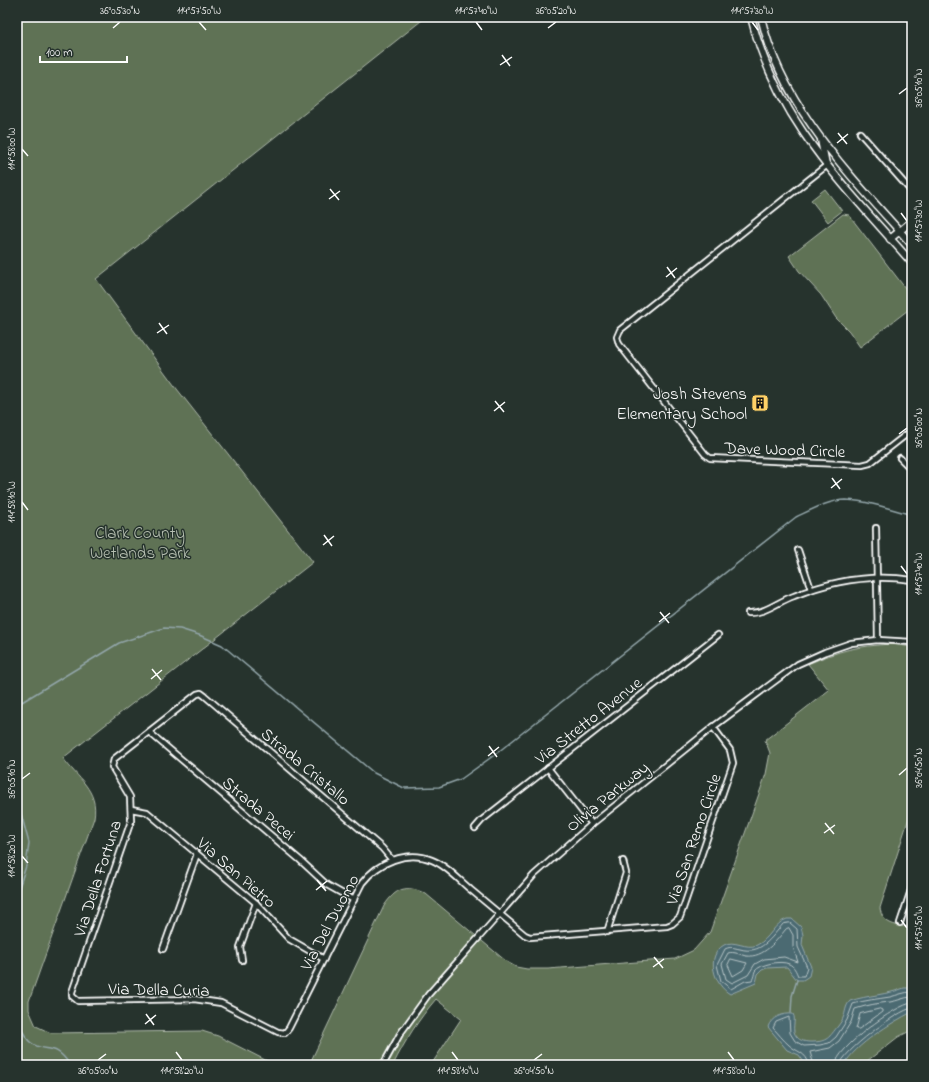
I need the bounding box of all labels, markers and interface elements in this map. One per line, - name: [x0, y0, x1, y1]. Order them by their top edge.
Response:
- text: 36°05'30"N: [100, 4, 140, 19]
- text: 114°57'50"W: [177, 4, 221, 19]
- text: 114°57'40"W: [455, 4, 498, 19]
- text: 36°05'20"N: [536, 4, 577, 19]
- text: 114°57'30"W: [731, 4, 774, 19]
- scale bar: [40, 38, 127, 64]
- text: 100 m: [46, 44, 73, 62]
- text: 36°05'10"N: [912, 68, 927, 107]
- text: 114°58'00"W: [5, 128, 20, 170]
- text: 114°57'30"W: [912, 199, 927, 242]
- place label: Josh Stevens Elementary School: [617, 382, 747, 428]
- building icon: Josh Stevens Elementary School: [750, 393, 770, 413]
- text: 36°05'00"N: [912, 408, 927, 448]
- street label: Dave Wood Circle: [723, 436, 846, 465]
- text: 114°58'10"W: [5, 481, 20, 523]
- park label: Clark County Wetlands Park: [90, 521, 191, 566]
- text: 114°57'40"W: [912, 552, 927, 595]
- street label: Via Stretto Avenue: [529, 671, 648, 772]
- street label: Strada Cristallo: [255, 722, 355, 812]
- text: 36°04'50"N: [912, 748, 927, 788]
- street label: Olivia Parkway: [561, 756, 656, 839]
- text: 36°05'10"N: [5, 759, 20, 798]
- street label: Via San Remo Circle: [660, 770, 729, 909]
- street label: Strada Pecei: [216, 771, 300, 847]
- street label: Via Della Fortuna: [68, 817, 129, 941]
- street label: Via San Pietro: [190, 831, 281, 915]
- text: 114°58'20"W: [5, 834, 20, 878]
- street label: Via Del Duomo: [294, 870, 366, 976]
- text: 114°57'50"W: [912, 906, 927, 950]
- street label: Via Della Curia: [107, 977, 210, 1004]
- text: 36°05'00"N: [78, 1064, 118, 1079]
- text: 114°58'20"W: [160, 1064, 204, 1079]
- text: 114°58'10"W: [437, 1064, 479, 1079]
- text: 36°04'50"N: [514, 1064, 554, 1079]
- text: 114°58'00"W: [713, 1064, 755, 1079]

